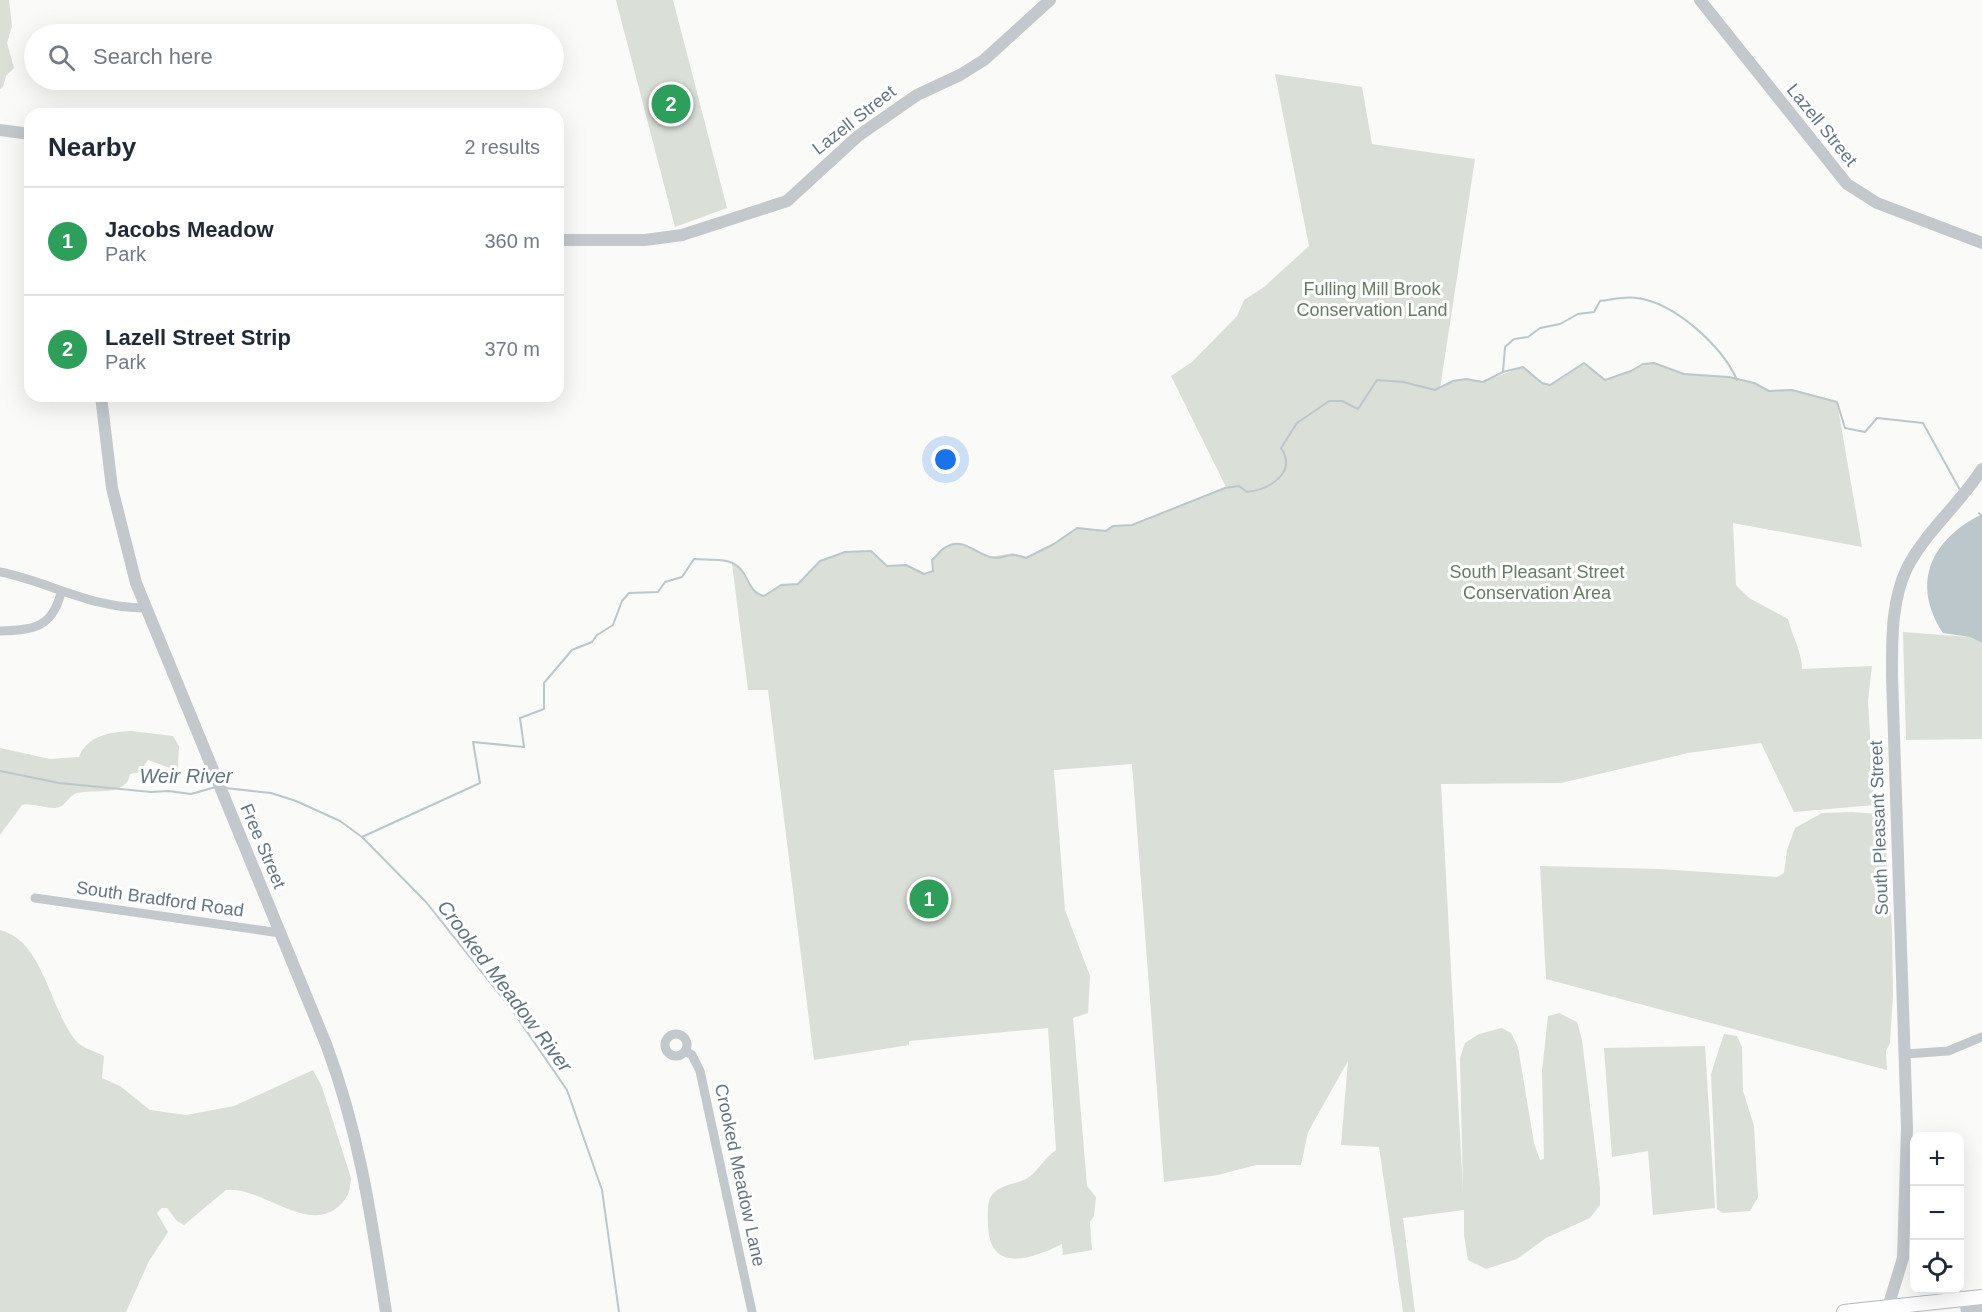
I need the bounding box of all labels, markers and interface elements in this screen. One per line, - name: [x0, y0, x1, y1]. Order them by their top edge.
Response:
- search box: [24, 24, 564, 90]
- icon: search: [45, 41, 78, 74]
- text: Search here: [93, 44, 213, 69]
- street label: Lazell Street: [1783, 80, 1861, 170]
- street label: Lazell Street: [808, 81, 900, 159]
- pin: 2: [652, 82, 690, 126]
- text: Nearby: [48, 132, 136, 162]
- text: 2 results: [464, 136, 540, 158]
- text: Jacobs Meadow: [105, 217, 274, 242]
- text: 1: [62, 230, 73, 252]
- text: 360 m: [484, 230, 540, 252]
- text: Park: [105, 243, 146, 265]
- park label: Fulling Mill Brook Conservation Land: [1296, 279, 1448, 320]
- text: Lazell Street Strip: [105, 325, 291, 350]
- text: 2: [62, 338, 73, 360]
- text: 370 m: [484, 338, 540, 360]
- text: Park: [105, 351, 146, 373]
- your location: [931, 445, 960, 474]
- park label: South Pleasant Street Conservation Area: [1449, 562, 1625, 603]
- street label: South Pleasant Street: [1866, 740, 1892, 916]
- water label: Weir River: [140, 765, 234, 787]
- street label: Free Street: [236, 801, 290, 891]
- pin: 1: [910, 876, 948, 922]
- street label: South Bradford Road: [75, 877, 245, 921]
- water label: Crooked Meadow River: [433, 896, 577, 1077]
- street label: Crooked Meadow Lane: [711, 1082, 769, 1268]
- map controls: [1910, 1132, 1964, 1294]
- button: +: [1910, 1132, 1964, 1186]
- button: −: [1910, 1186, 1964, 1240]
- button: locate: [1910, 1240, 1964, 1294]

